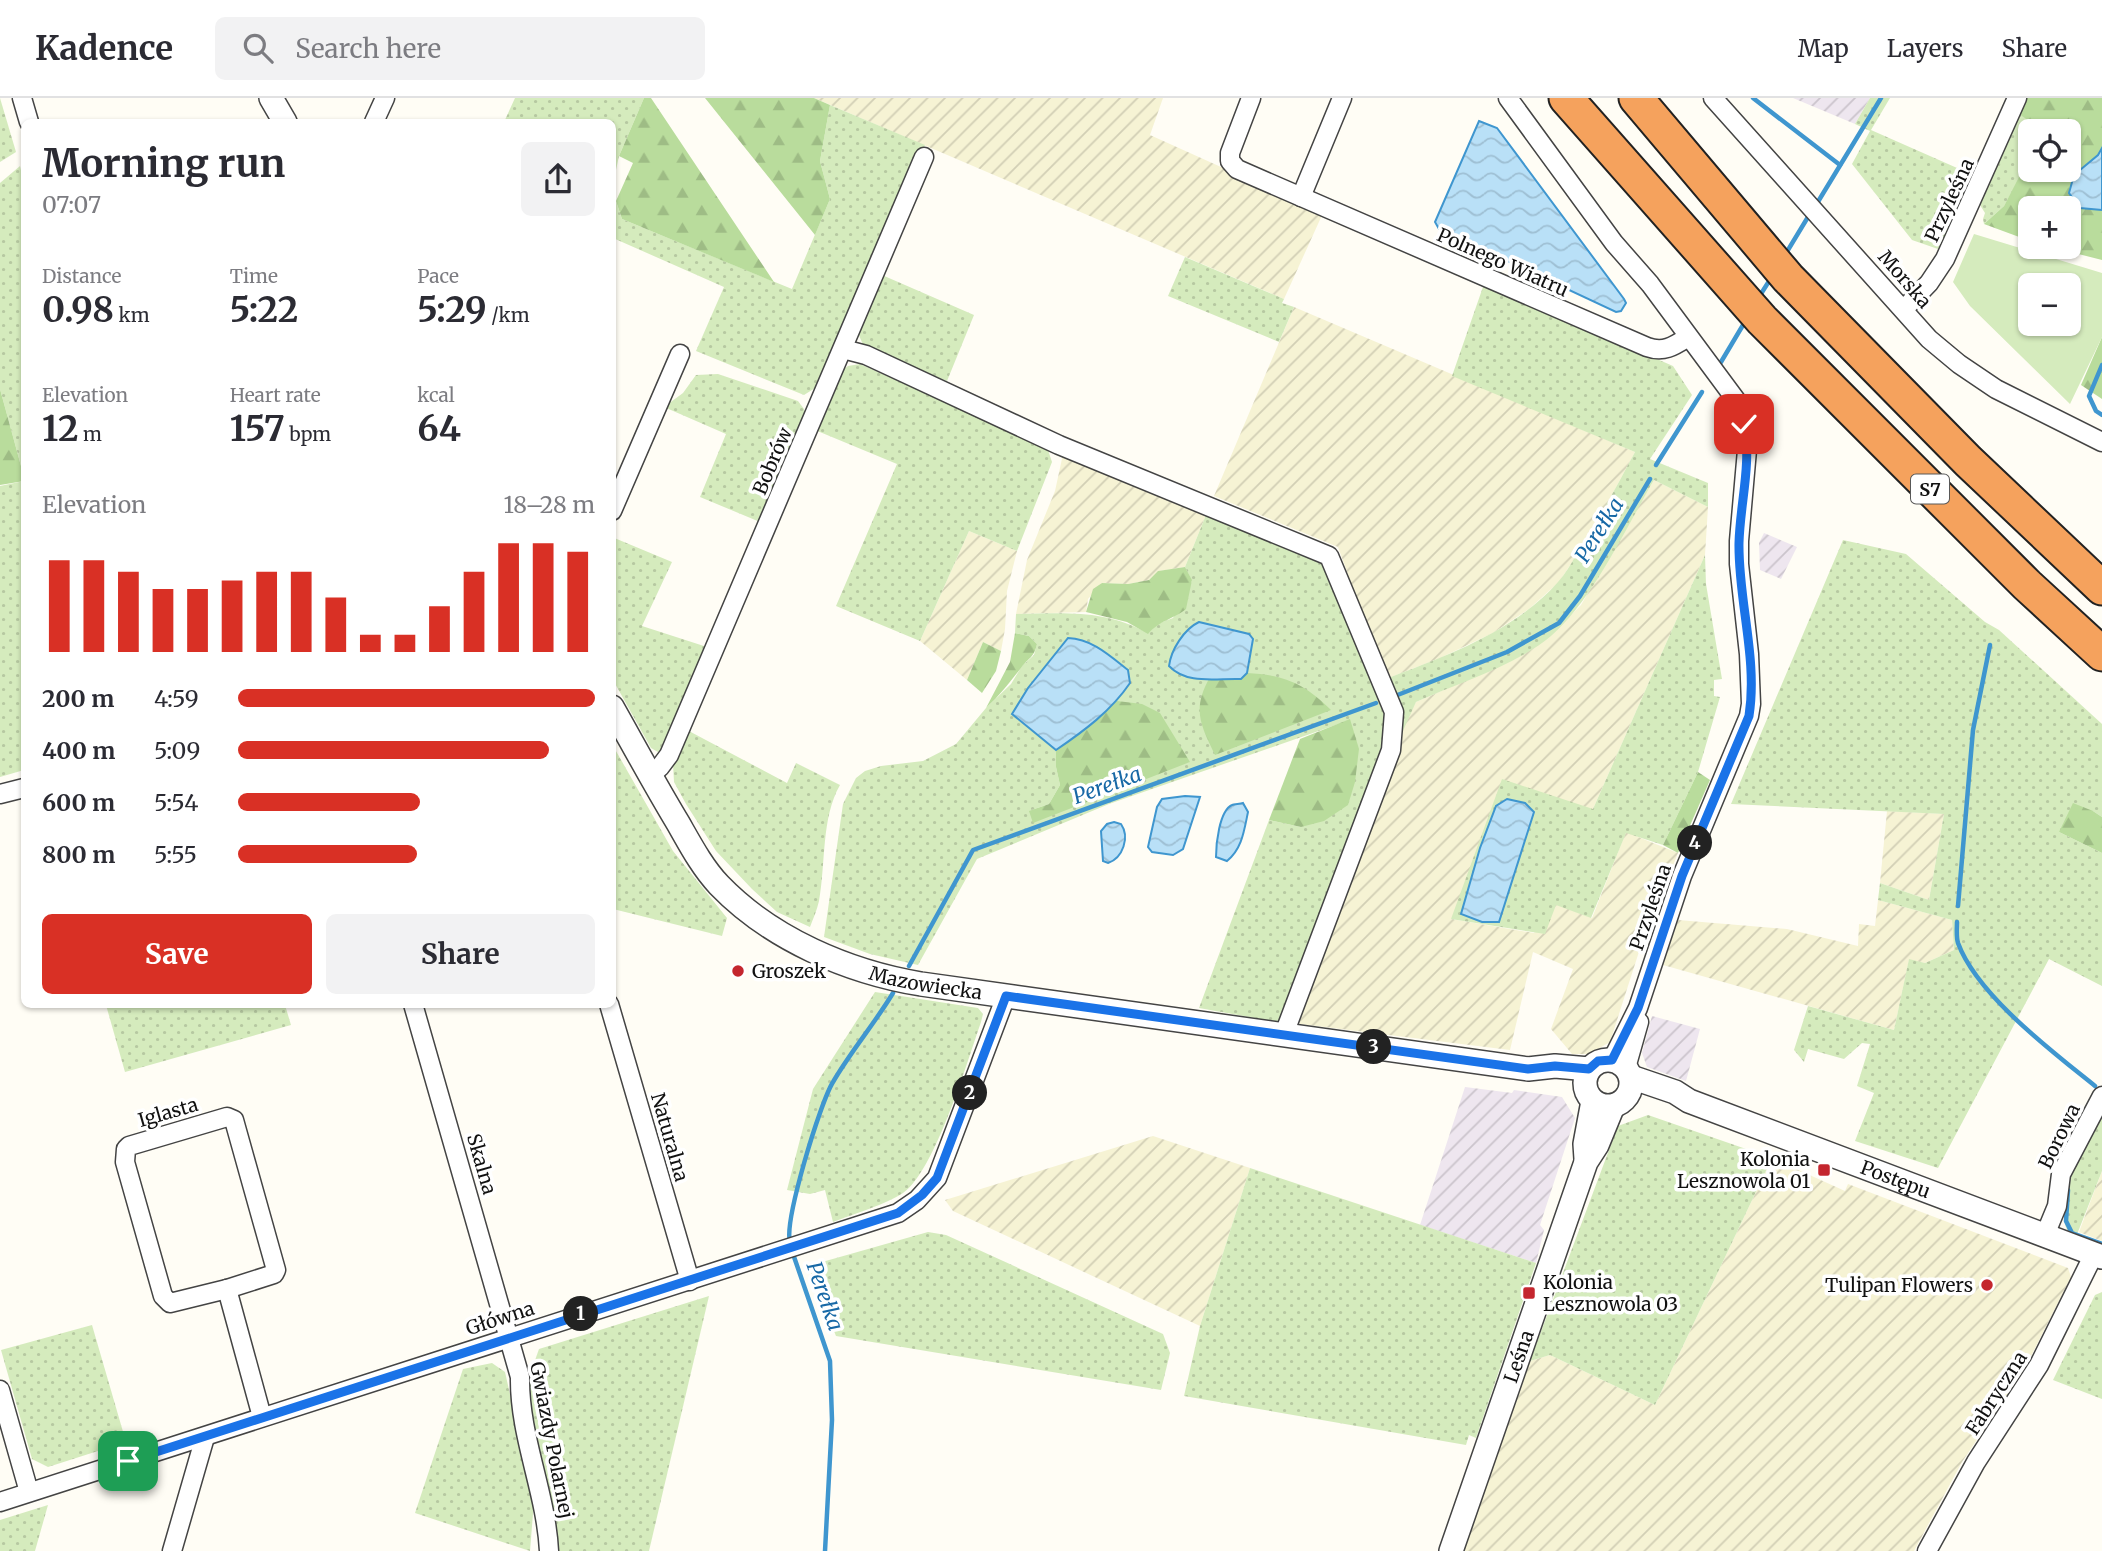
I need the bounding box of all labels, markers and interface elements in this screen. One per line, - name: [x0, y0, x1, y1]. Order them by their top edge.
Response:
- search box: [215, 17, 705, 80]
- text: Kadence: [35, 28, 173, 69]
- icon: search: [239, 29, 277, 67]
- text: Search here: [295, 32, 441, 65]
- text: Map: [1798, 33, 1849, 64]
- text: Layers: [1887, 33, 1963, 64]
- text: Share: [2001, 33, 2067, 64]
- map controls: [2018, 119, 2081, 336]
- button: locate: [2018, 119, 2081, 182]
- text: Morning run: [42, 140, 285, 187]
- button: share: [521, 142, 595, 216]
- street label: Przyleśna: [1919, 154, 1979, 246]
- text: 07:07: [42, 190, 101, 219]
- button: +: [2018, 196, 2081, 259]
- street label: Polnego Wiatru: [1434, 222, 1572, 302]
- street label: Morska: [1873, 245, 1937, 313]
- text: Distance: [42, 264, 121, 288]
- text: Time: [230, 264, 278, 288]
- text: Pace: [417, 264, 459, 288]
- button: −: [2018, 273, 2081, 336]
- text: 0.98: [42, 288, 114, 332]
- text: 5:22: [230, 288, 298, 332]
- text: 5:29: [417, 288, 487, 332]
- text: km: [114, 303, 150, 327]
- text: /km: [487, 303, 530, 327]
- text: Elevation: [42, 383, 128, 407]
- text: Heart rate: [230, 383, 321, 407]
- text: kcal: [417, 383, 455, 407]
- pin: [1714, 394, 1774, 454]
- icon: check: [1725, 405, 1763, 443]
- text: 12: [42, 407, 79, 451]
- text: 157: [230, 407, 285, 451]
- text: 64: [417, 407, 461, 451]
- text: m: [79, 422, 102, 446]
- text: bpm: [285, 422, 331, 446]
- street label: Bobrów: [747, 423, 797, 498]
- road number: S7: [1911, 474, 1949, 503]
- text: Elevation: [42, 490, 146, 519]
- text: 18–28 m: [503, 490, 595, 519]
- water label: Perełka: [1569, 493, 1629, 567]
- text: 200 m: [42, 684, 114, 713]
- text: 4:59: [154, 684, 199, 713]
- text: 400 m: [42, 736, 116, 765]
- text: 5:09: [154, 736, 200, 765]
- water label: Perełka: [1069, 760, 1145, 810]
- text: 600 m: [42, 788, 115, 817]
- text: 5:54: [154, 788, 199, 817]
- pin: 4: [1678, 826, 1712, 860]
- text: 4: [1688, 830, 1701, 854]
- text: 800 m: [42, 840, 115, 869]
- text: 5:55: [154, 840, 197, 869]
- street label: Przyleśna: [1624, 861, 1676, 953]
- button: Save: [42, 914, 312, 994]
- button: Share: [326, 914, 595, 994]
- place label: Groszek: [752, 959, 826, 983]
- street label: Mazowiecka: [866, 961, 984, 1004]
- marker: Groszek: [730, 963, 746, 979]
- pin: 3: [1356, 1030, 1392, 1065]
- text: 3: [1368, 1034, 1379, 1058]
- pin: 2: [953, 1076, 988, 1110]
- text: 2: [964, 1080, 975, 1104]
- street label: Naturalna: [646, 1090, 694, 1184]
- street label: Iglasta: [135, 1092, 201, 1132]
- street label: Borowa: [2033, 1100, 2085, 1172]
- street label: Skalna: [462, 1131, 502, 1197]
- place label: Kolonia Lesznowola 01: [1677, 1147, 1810, 1193]
- street label: Postępu: [1857, 1155, 1934, 1203]
- marker: Kolonia Lesznowola 01: [1816, 1162, 1832, 1178]
- water label: Perełka: [801, 1258, 849, 1334]
- place label: Kolonia Lesznowola 03: [1543, 1270, 1678, 1316]
- place label: Tulipan Flowers: [1825, 1273, 1973, 1297]
- marker: Tulipan Flowers: [1979, 1277, 1995, 1293]
- marker: Kolonia Lesznowola 03: [1521, 1285, 1537, 1301]
- street label: Główna: [463, 1296, 537, 1340]
- pin: 1: [564, 1296, 598, 1332]
- text: 1: [576, 1301, 585, 1325]
- street label: Leśna: [1498, 1327, 1539, 1386]
- street label: Fabryczna: [1960, 1347, 2032, 1439]
- street label: Gwiazdy Polarnej: [525, 1360, 579, 1520]
- pin: [98, 1431, 158, 1491]
- icon: arrive: [109, 1442, 147, 1480]

